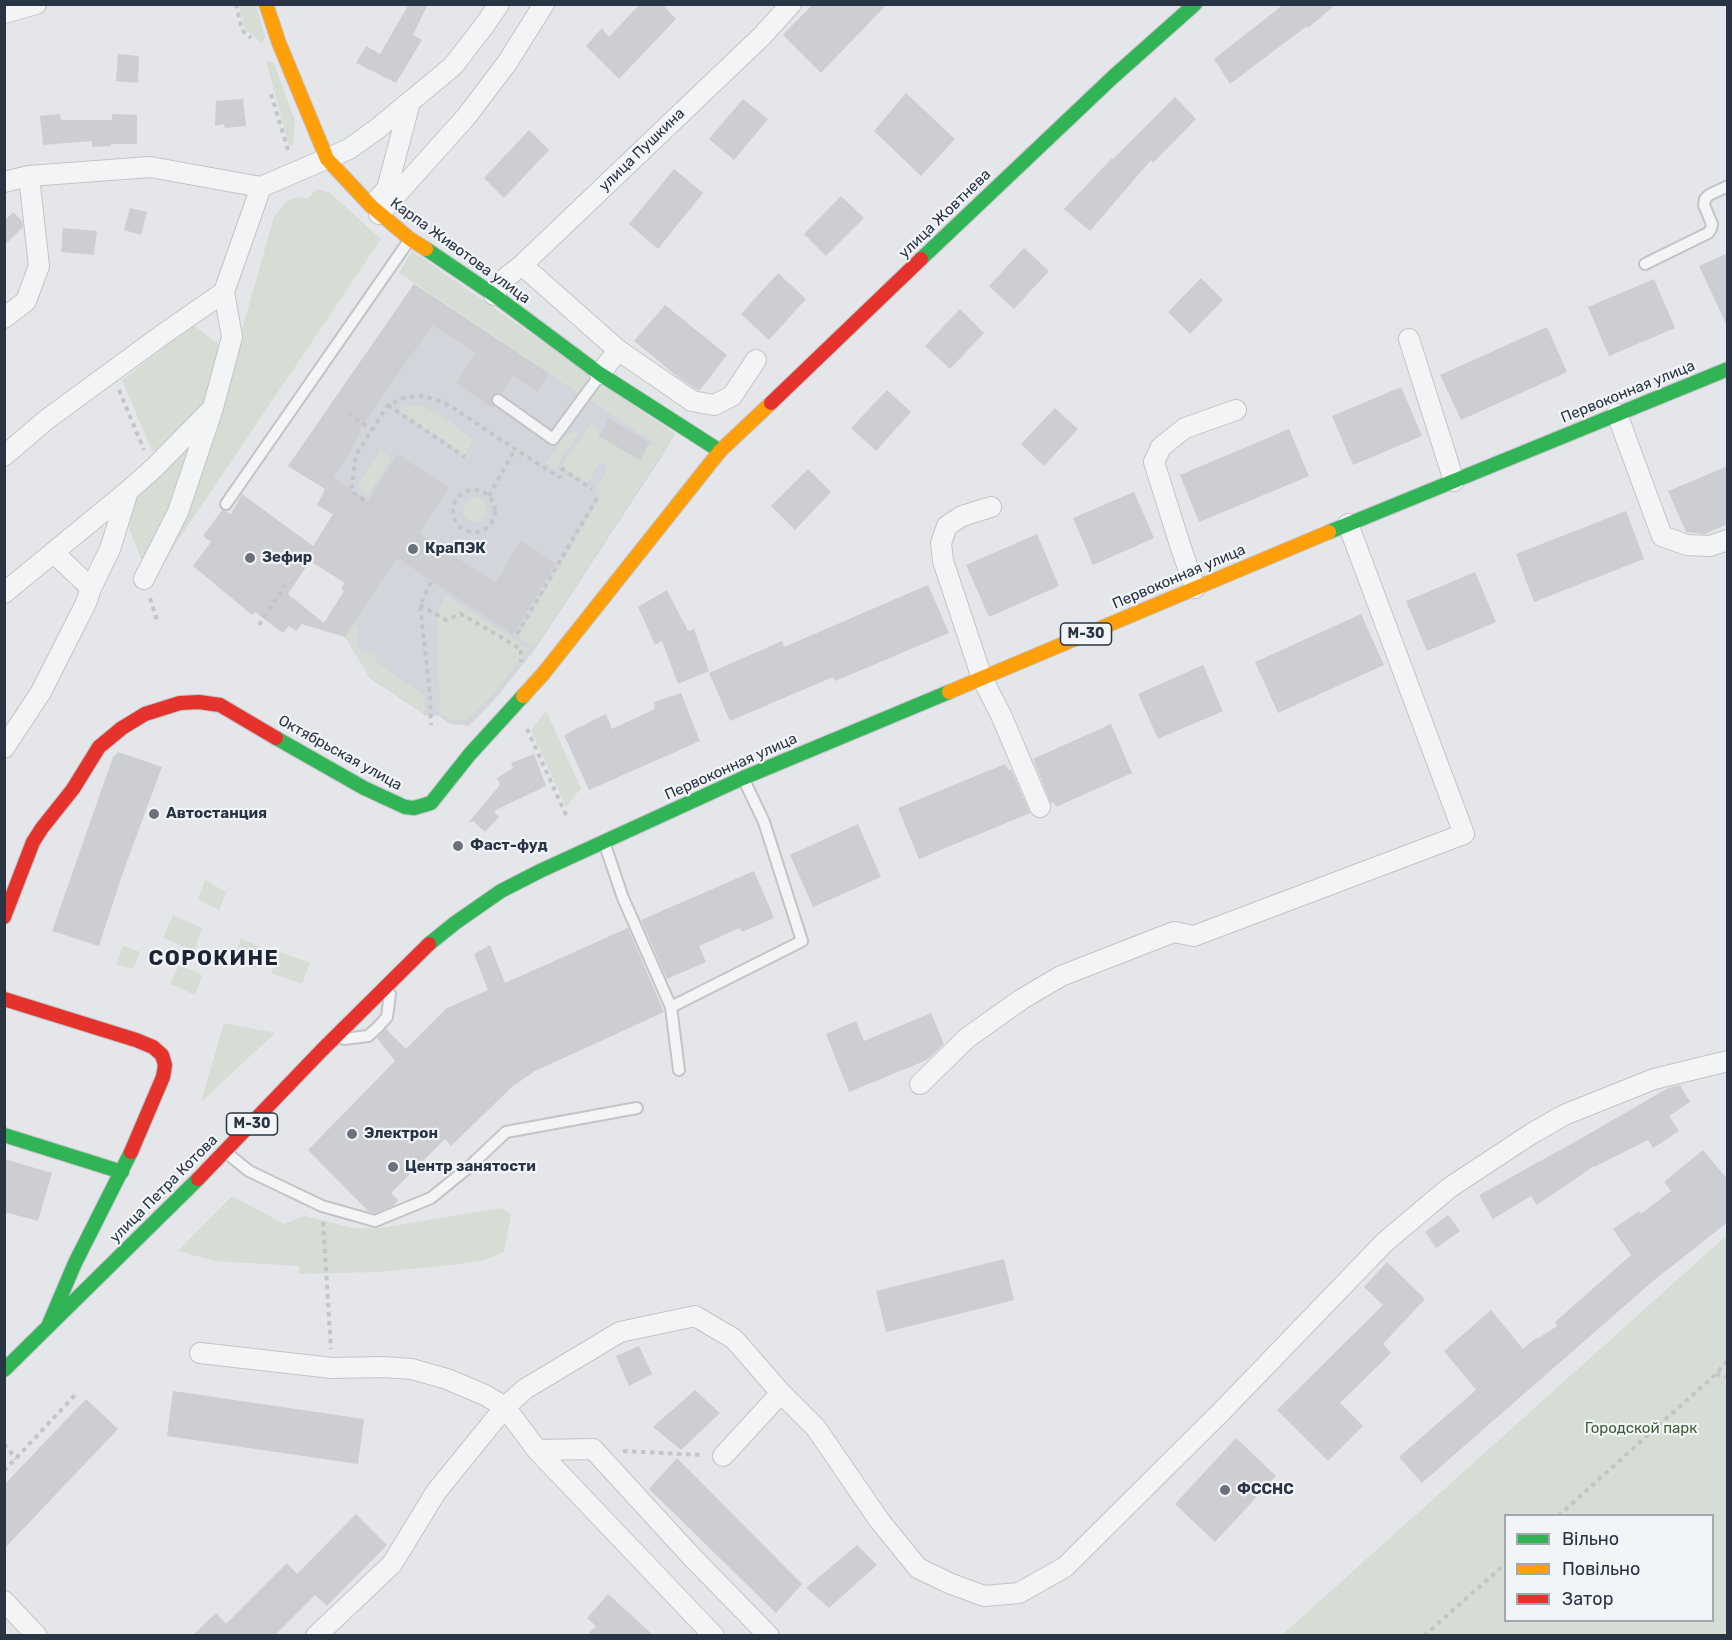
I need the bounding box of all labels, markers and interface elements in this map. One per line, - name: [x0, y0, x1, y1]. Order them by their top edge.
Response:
- street label: улица Пушкина: [595, 105, 689, 195]
- street label: улица Жовтнева: [895, 166, 995, 262]
- street label: Карпа Животова улица: [387, 194, 533, 308]
- street label: Первоконная улица: [1558, 357, 1698, 427]
- place label: КраПЭК: [425, 540, 486, 558]
- street label: Первоконная улица: [1110, 541, 1248, 613]
- marker: КраПЭК: [406, 542, 420, 556]
- place label: Зефир: [262, 549, 312, 567]
- marker: Зефир: [243, 551, 257, 565]
- road number: М-30: [1060, 623, 1112, 645]
- street label: Октябрьская улица: [275, 711, 405, 795]
- street label: Первоконная улица: [662, 730, 800, 804]
- place label: Автостанция: [166, 805, 267, 823]
- marker: Автостанция: [147, 807, 161, 821]
- place label: Фаст-фуд: [470, 837, 548, 855]
- marker: Фаст-фуд: [451, 839, 465, 853]
- district label: СОРОКИНЕ: [149, 946, 279, 972]
- road number: М-30: [226, 1113, 278, 1135]
- place label: Электрон: [364, 1125, 438, 1143]
- marker: Электрон: [345, 1127, 359, 1141]
- street label: улица Петра Котова: [106, 1131, 222, 1247]
- place label: Центр занятости: [405, 1158, 536, 1176]
- marker: Центр занятости: [386, 1160, 400, 1174]
- park label: Городской парк: [1585, 1420, 1697, 1438]
- place label: ФССНС: [1237, 1481, 1294, 1499]
- marker: ФССНС: [1218, 1483, 1232, 1497]
- legend: [1504, 1514, 1714, 1622]
- text: Вільно: [1562, 1528, 1619, 1550]
- text: Повільно: [1562, 1558, 1640, 1580]
- text: Затор: [1562, 1588, 1613, 1610]

